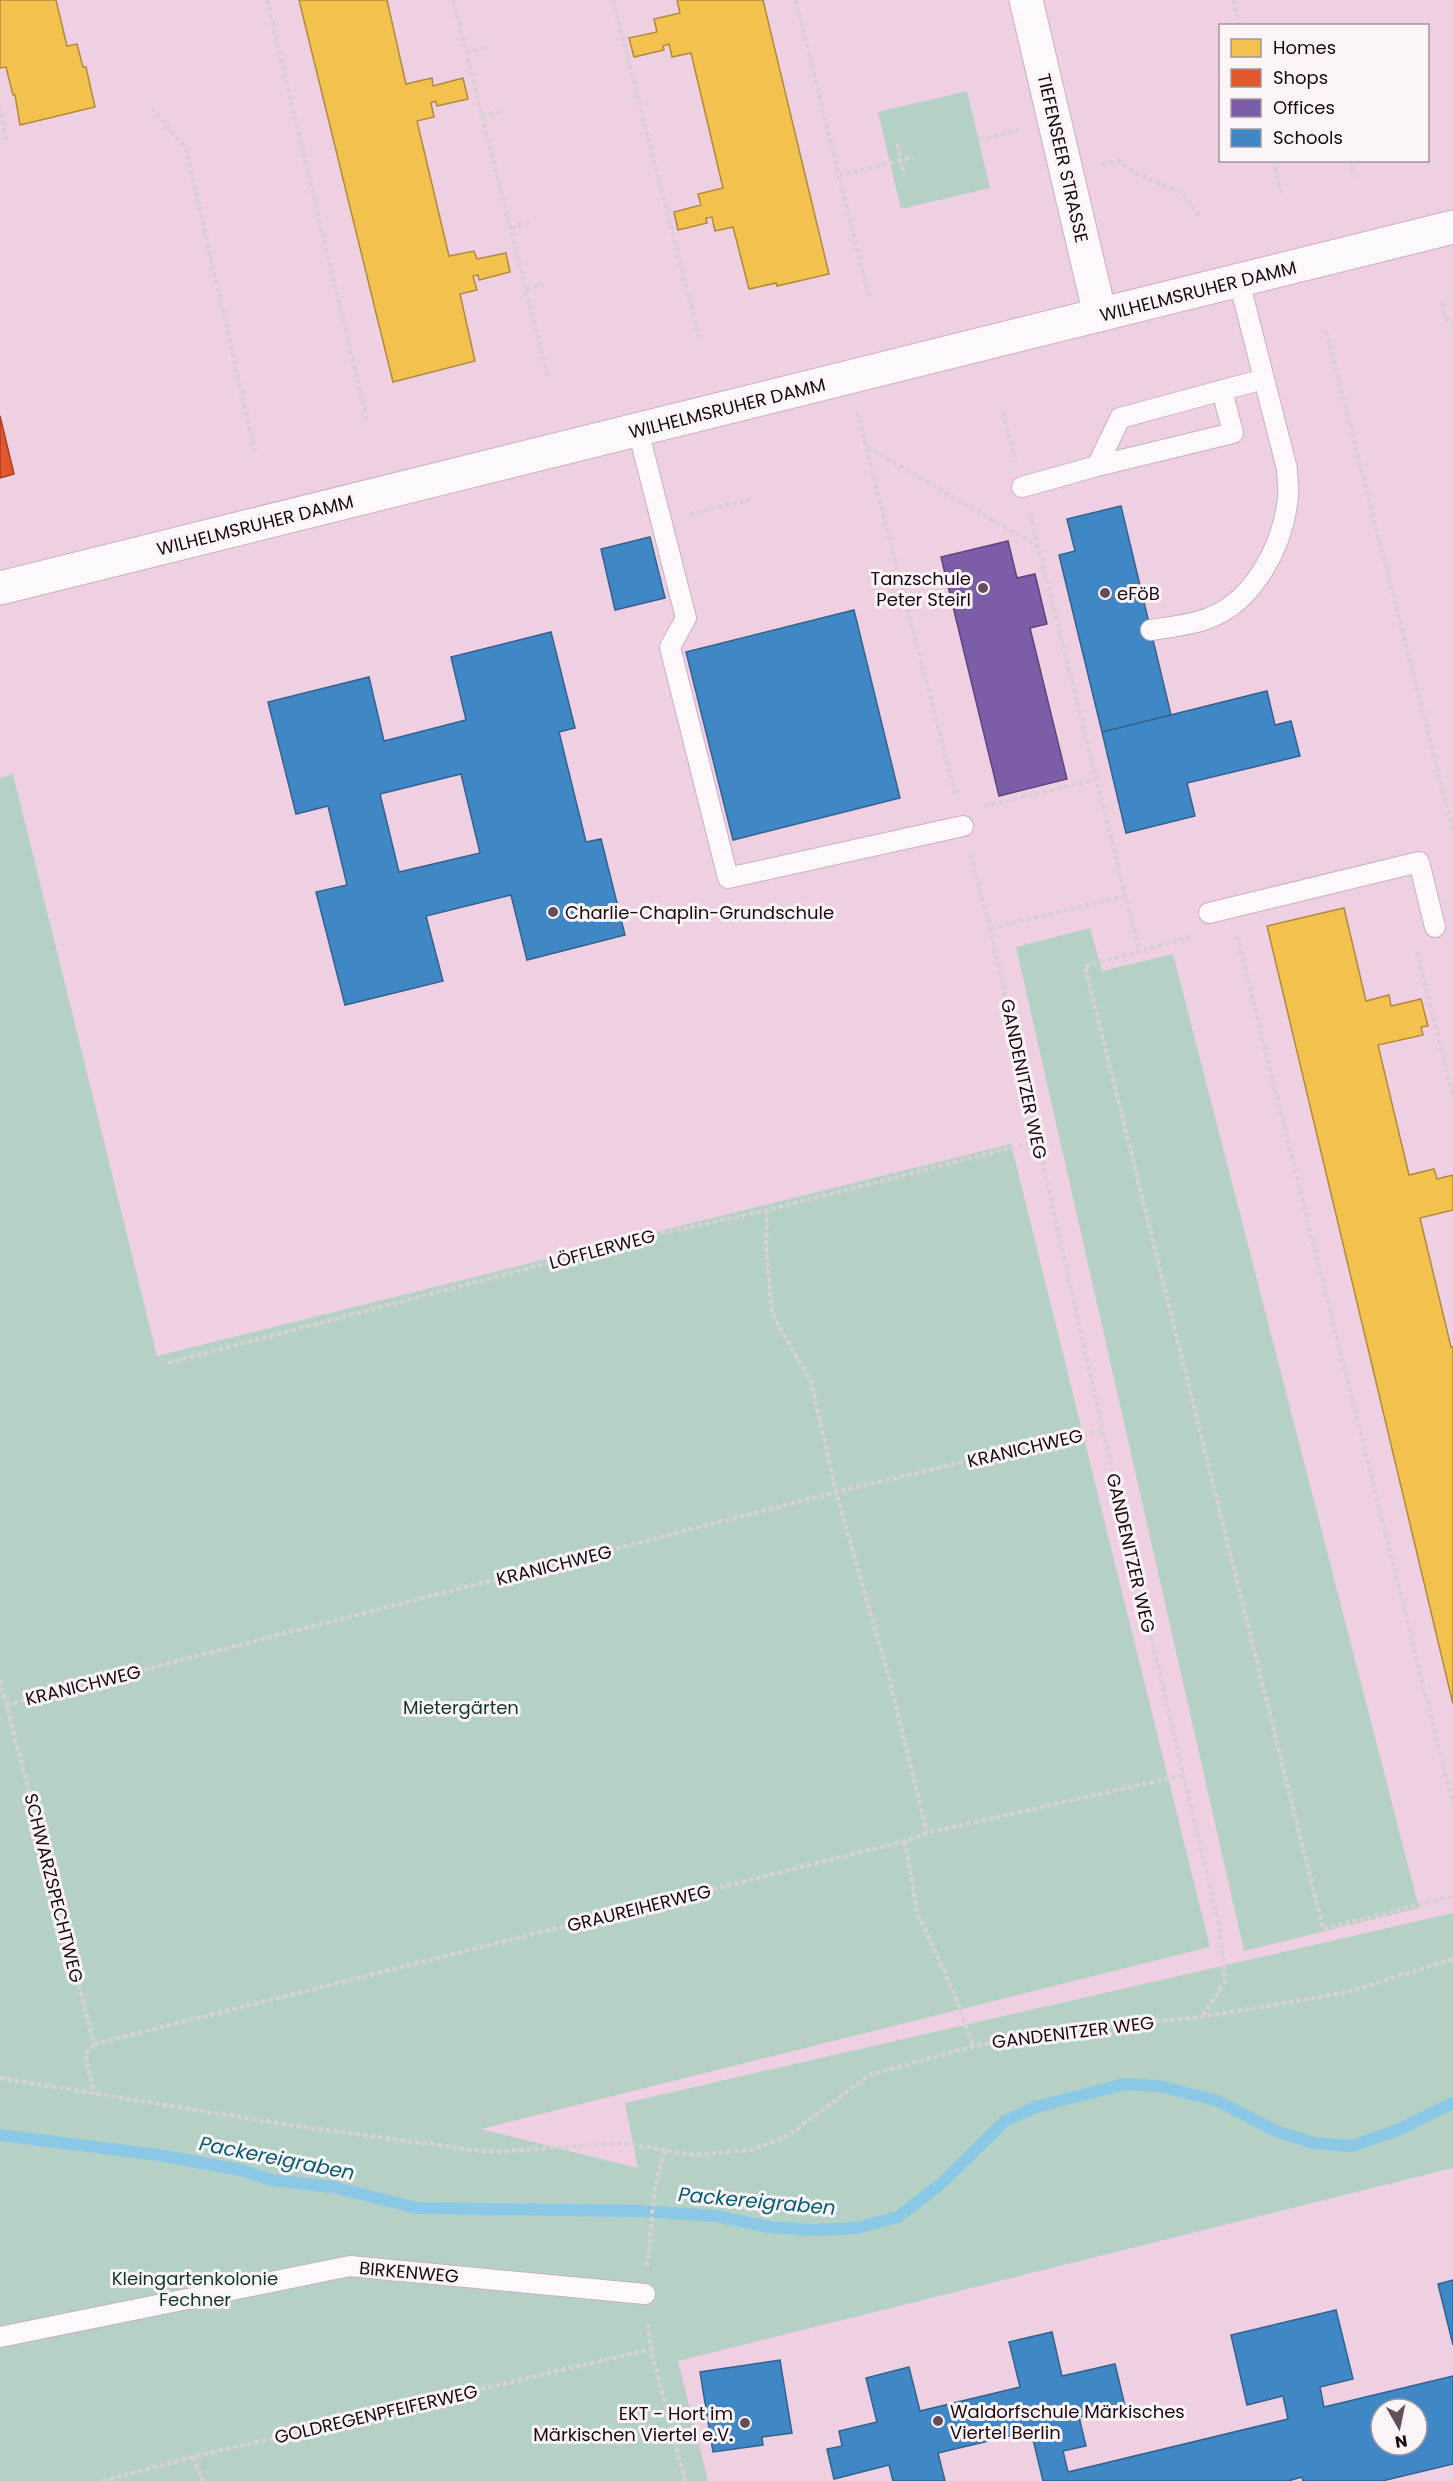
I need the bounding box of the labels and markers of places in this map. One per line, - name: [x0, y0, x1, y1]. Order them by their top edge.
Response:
- place label: Tanzschule Peter Steirl: [870, 566, 971, 612]
- marker: Tanzschule Peter Steirl: [976, 581, 990, 595]
- place label: eFöB: [1117, 581, 1160, 606]
- marker: eFöB: [1098, 586, 1112, 600]
- place label: Charlie-Chaplin-Grundschule: [565, 900, 834, 925]
- marker: Charlie-Chaplin-Grundschule: [546, 905, 560, 919]
- place label: Waldorfschule Märkisches Viertel Berlin: [950, 2399, 1185, 2445]
- place label: EKT - Hort im Märkischen Viertel e.V.: [533, 2401, 733, 2447]
- marker: Waldorfschule Märkisches Viertel Berlin: [931, 2414, 945, 2428]
- marker: EKT - Hort im Märkischen Viertel e.V.: [738, 2416, 752, 2430]

